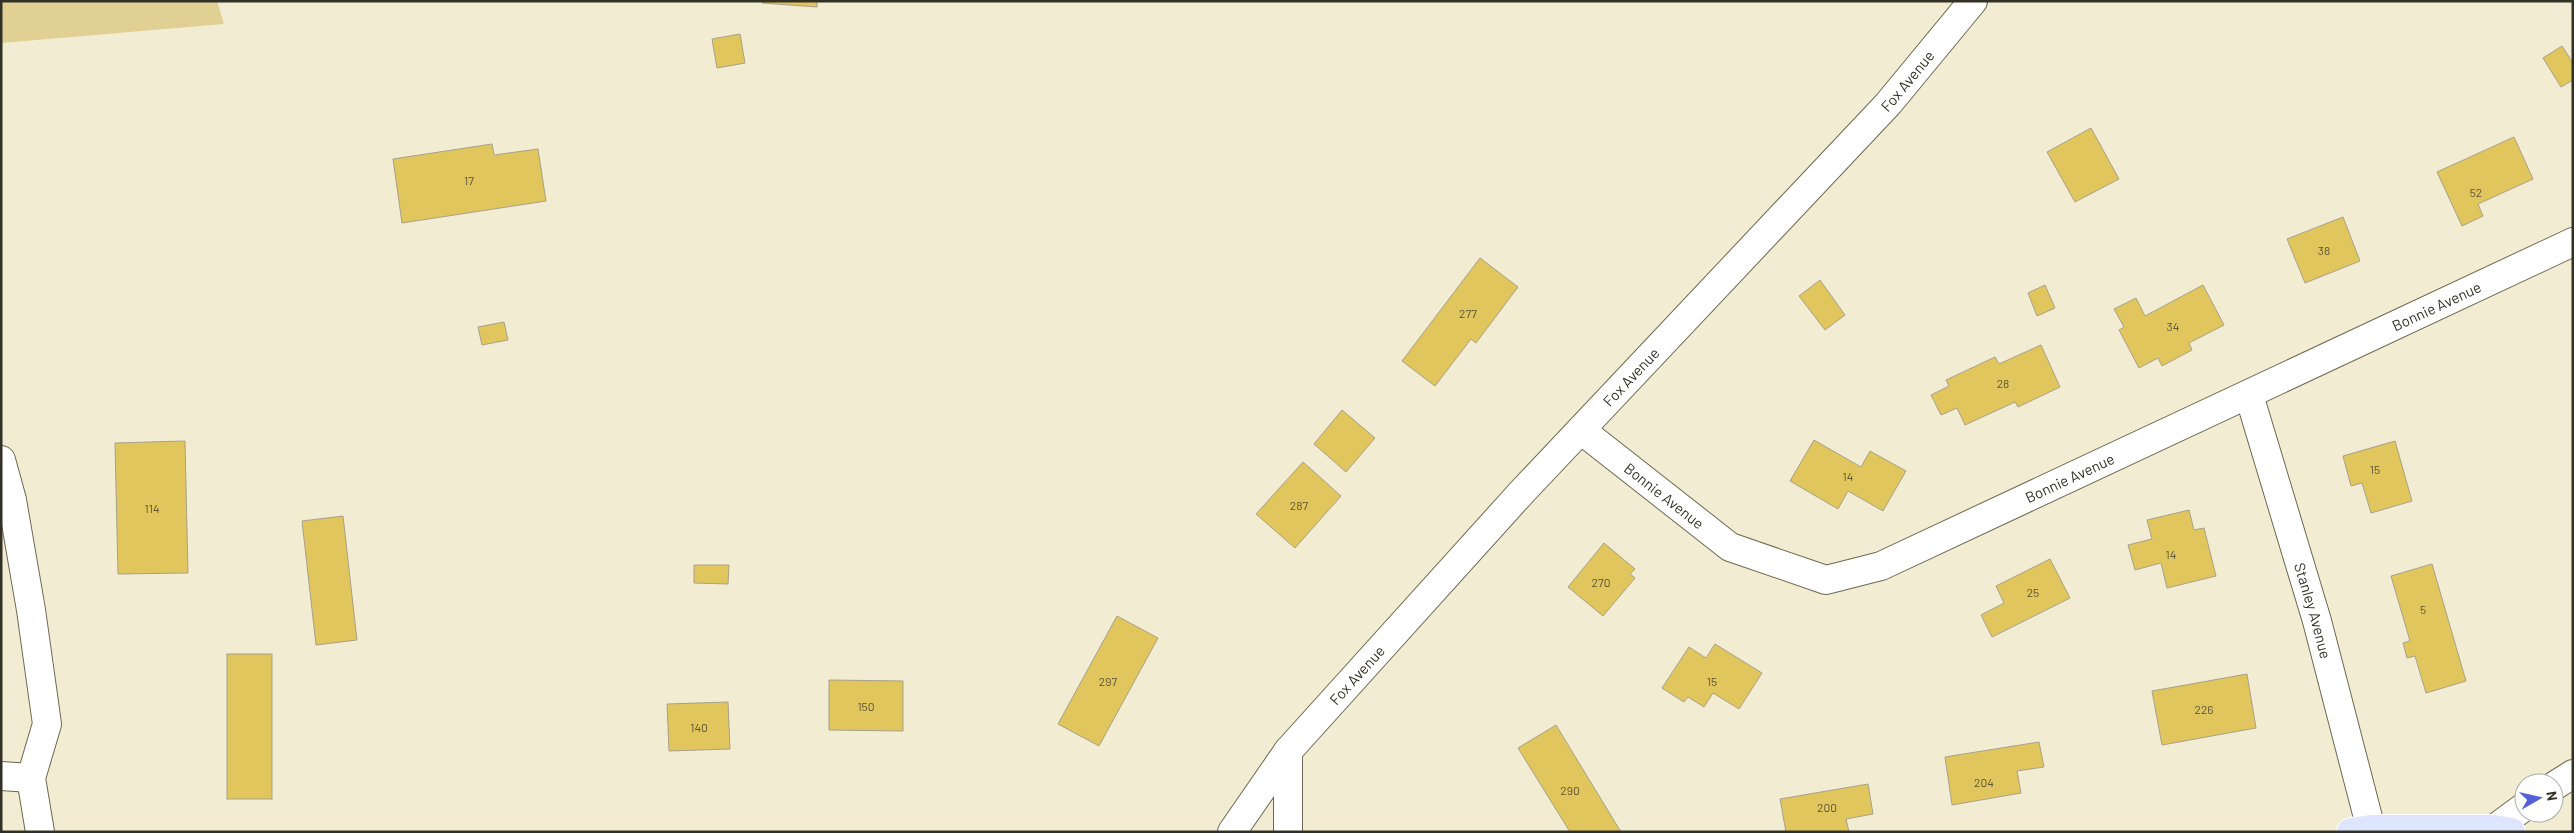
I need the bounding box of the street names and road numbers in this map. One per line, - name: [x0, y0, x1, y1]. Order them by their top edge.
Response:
- street label: Fox Avenue: [1877, 47, 1938, 115]
- street label: Bonnie Avenue: [2389, 277, 2484, 335]
- street label: Fox Avenue: [1599, 344, 1663, 410]
- street label: Bonnie Avenue: [2022, 449, 2117, 506]
- street label: Bonnie Avenue: [1621, 459, 1708, 532]
- street label: Stanley Avenue: [2291, 561, 2335, 660]
- street label: Fox Avenue: [1325, 641, 1388, 708]

